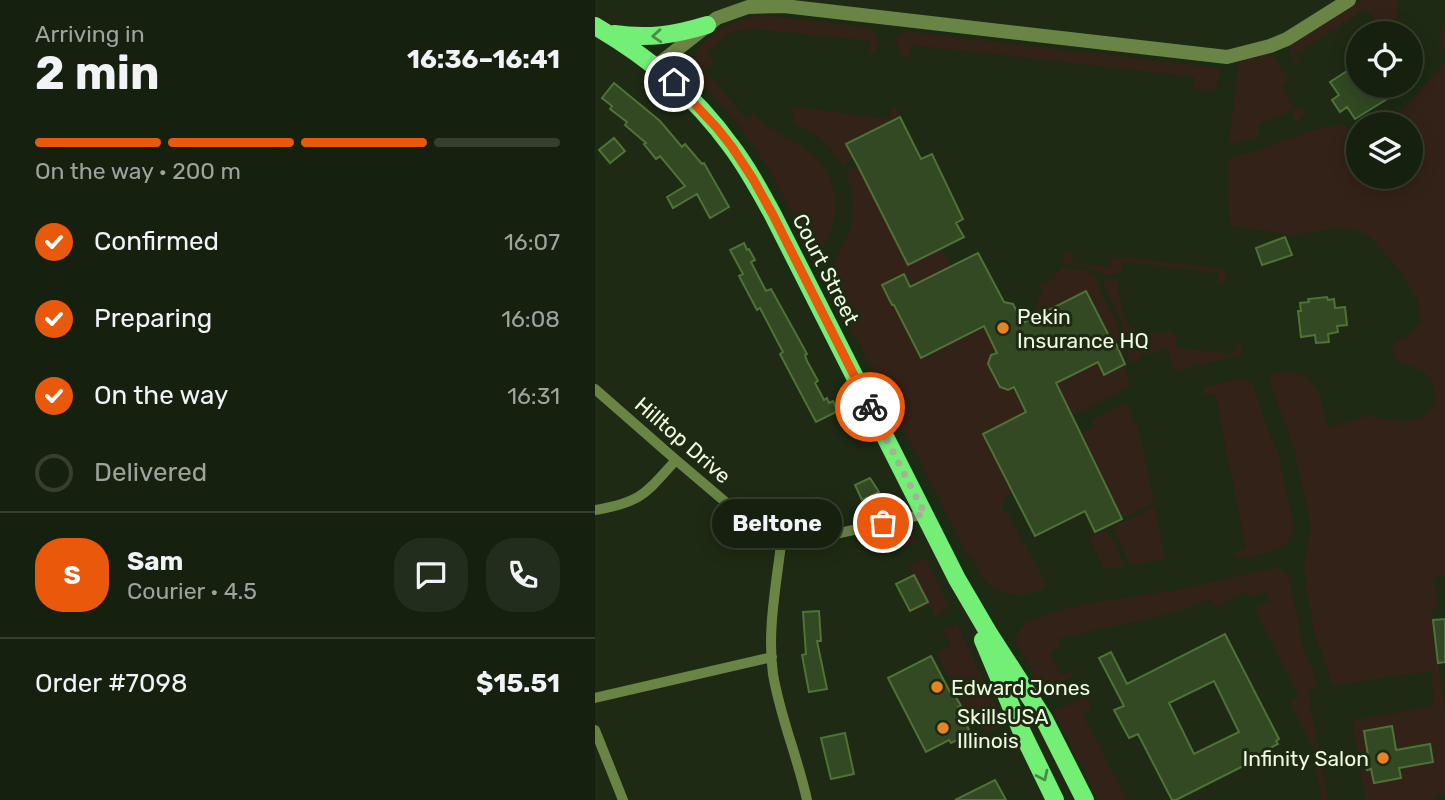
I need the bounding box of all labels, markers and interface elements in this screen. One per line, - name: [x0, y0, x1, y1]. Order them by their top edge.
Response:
- text: Arriving in: [35, 20, 145, 48]
- map controls: [1346, 21, 1423, 189]
- button: locate: [1346, 21, 1423, 98]
- one-way arrow: [651, 28, 662, 43]
- text: 16:36–16:41: [407, 44, 560, 75]
- text: 2 min: [35, 46, 160, 101]
- pin: [644, 52, 704, 112]
- icon: home: [655, 63, 693, 101]
- button: layers: [1346, 112, 1423, 189]
- text: On the way · 200 m: [35, 157, 241, 185]
- street label: Court Street: [787, 210, 865, 328]
- icon: check: [35, 223, 73, 261]
- text: Confirmed: [94, 226, 219, 257]
- text: 16:07: [504, 228, 560, 256]
- icon: check: [35, 300, 73, 338]
- text: Preparing: [94, 303, 212, 334]
- place label: Pekin Insurance HQ: [1017, 304, 1149, 353]
- text: 16:08: [501, 305, 560, 333]
- marker: Pekin Insurance HQ: [995, 320, 1011, 336]
- courier: [835, 372, 905, 442]
- icon: check: [35, 377, 73, 415]
- text: On the way: [94, 380, 228, 411]
- text: 16:31: [507, 382, 560, 410]
- icon: bike: [851, 388, 889, 426]
- street label: Hilltop Drive: [630, 392, 736, 488]
- text: Delivered: [94, 457, 207, 488]
- pin: [853, 493, 913, 553]
- callout: Beltone: [712, 498, 841, 548]
- icon: bag: [864, 504, 902, 542]
- text: Beltone: [732, 509, 822, 537]
- button: chat: [394, 538, 468, 612]
- button: phone: [486, 538, 560, 612]
- text: Sam: [127, 546, 183, 577]
- text: S: [63, 560, 81, 591]
- text: Courier · 4.5: [127, 577, 257, 605]
- text: Order #7098: [35, 668, 187, 699]
- text: $15.51: [476, 668, 560, 699]
- place label: Edward Jones: [951, 675, 1090, 700]
- marker: Edward Jones: [929, 679, 945, 695]
- place label: SkillsUSA Illinois: [957, 704, 1048, 753]
- marker: SkillsUSA Illinois: [935, 720, 951, 736]
- place label: Infinity Salon: [1242, 746, 1369, 771]
- marker: Infinity Salon: [1375, 750, 1391, 766]
- one-way arrow: [1035, 769, 1049, 781]

